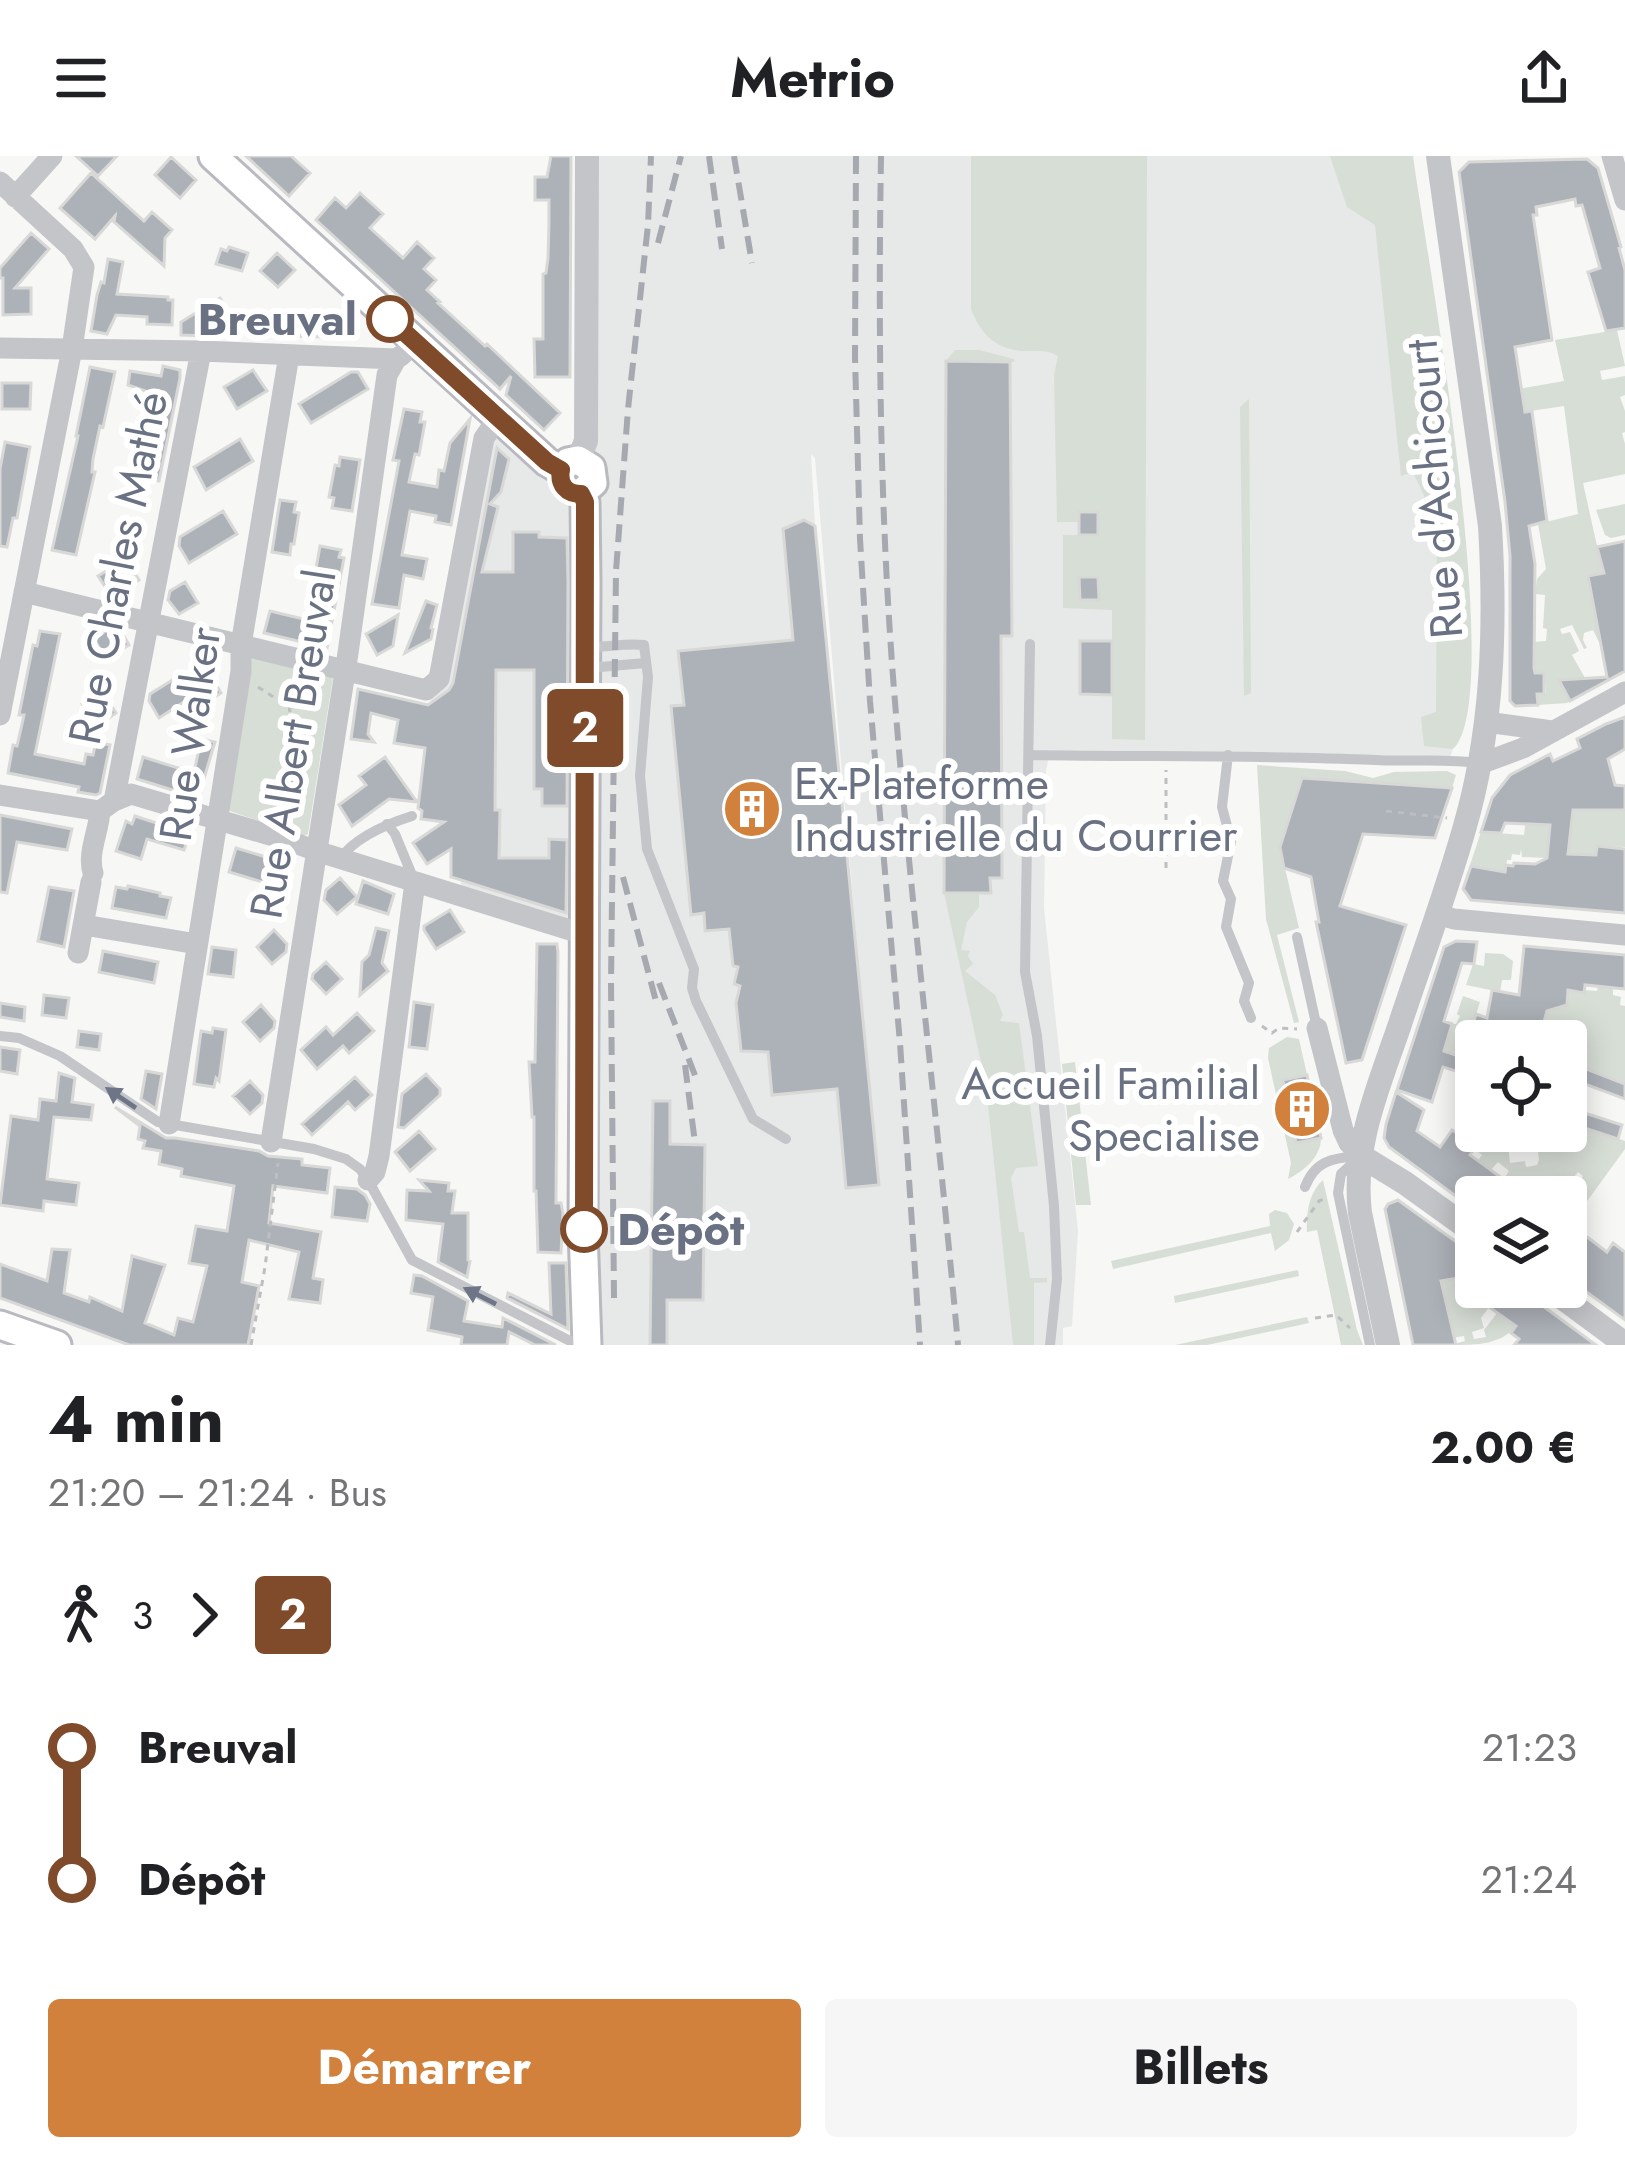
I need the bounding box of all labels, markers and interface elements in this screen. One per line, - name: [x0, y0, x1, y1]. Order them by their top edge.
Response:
- text: Metrio: [730, 39, 895, 117]
- icon: menu: [48, 45, 114, 111]
- icon: share: [1511, 45, 1577, 111]
- place label: Breuval: [198, 287, 357, 352]
- marker: Breuval: [368, 297, 412, 341]
- street label: Rue d'Achicourt: [1389, 337, 1479, 641]
- street label: Rue Charles Mathé: [52, 386, 184, 750]
- street label: Rue Albert Breuval: [233, 565, 353, 923]
- street label: Rue Walker: [143, 622, 237, 845]
- line badge: 2: [546, 689, 624, 767]
- text: 2: [571, 697, 599, 758]
- place label: Ex-Plateforme Industrielle du Courrier: [794, 751, 1238, 868]
- building icon: Ex-Plateforme Industrielle du Courrier: [721, 778, 783, 840]
- map controls: [1455, 1020, 1587, 1308]
- button: locate: [1455, 1020, 1587, 1152]
- place label: Accueil Familial Specialise: [961, 1051, 1260, 1168]
- building icon: Accueil Familial Specialise: [1271, 1078, 1333, 1140]
- one-way arrow: [105, 1087, 137, 1110]
- button: layers: [1455, 1176, 1587, 1308]
- place label: Dépôt: [617, 1197, 745, 1262]
- marker: Dépôt: [562, 1207, 606, 1251]
- one-way arrow: [463, 1287, 498, 1307]
- text: 4 min: [48, 1371, 224, 1467]
- text: 2.00 €: [1430, 1415, 1577, 1480]
- text: 21:20 – 21:24 · Bus: [48, 1464, 387, 1521]
- icon: walk: [48, 1582, 114, 1648]
- icon: forward: [171, 1582, 237, 1648]
- text: 2: [279, 1584, 307, 1645]
- text: 3: [132, 1587, 153, 1644]
- text: Breuval: [138, 1715, 297, 1780]
- text: 21:23: [1482, 1719, 1577, 1776]
- text: Dépôt: [138, 1847, 265, 1912]
- text: 21:24: [1481, 1851, 1577, 1908]
- button: Démarrer: [48, 1999, 801, 2137]
- button: Billets: [825, 1999, 1577, 2137]

